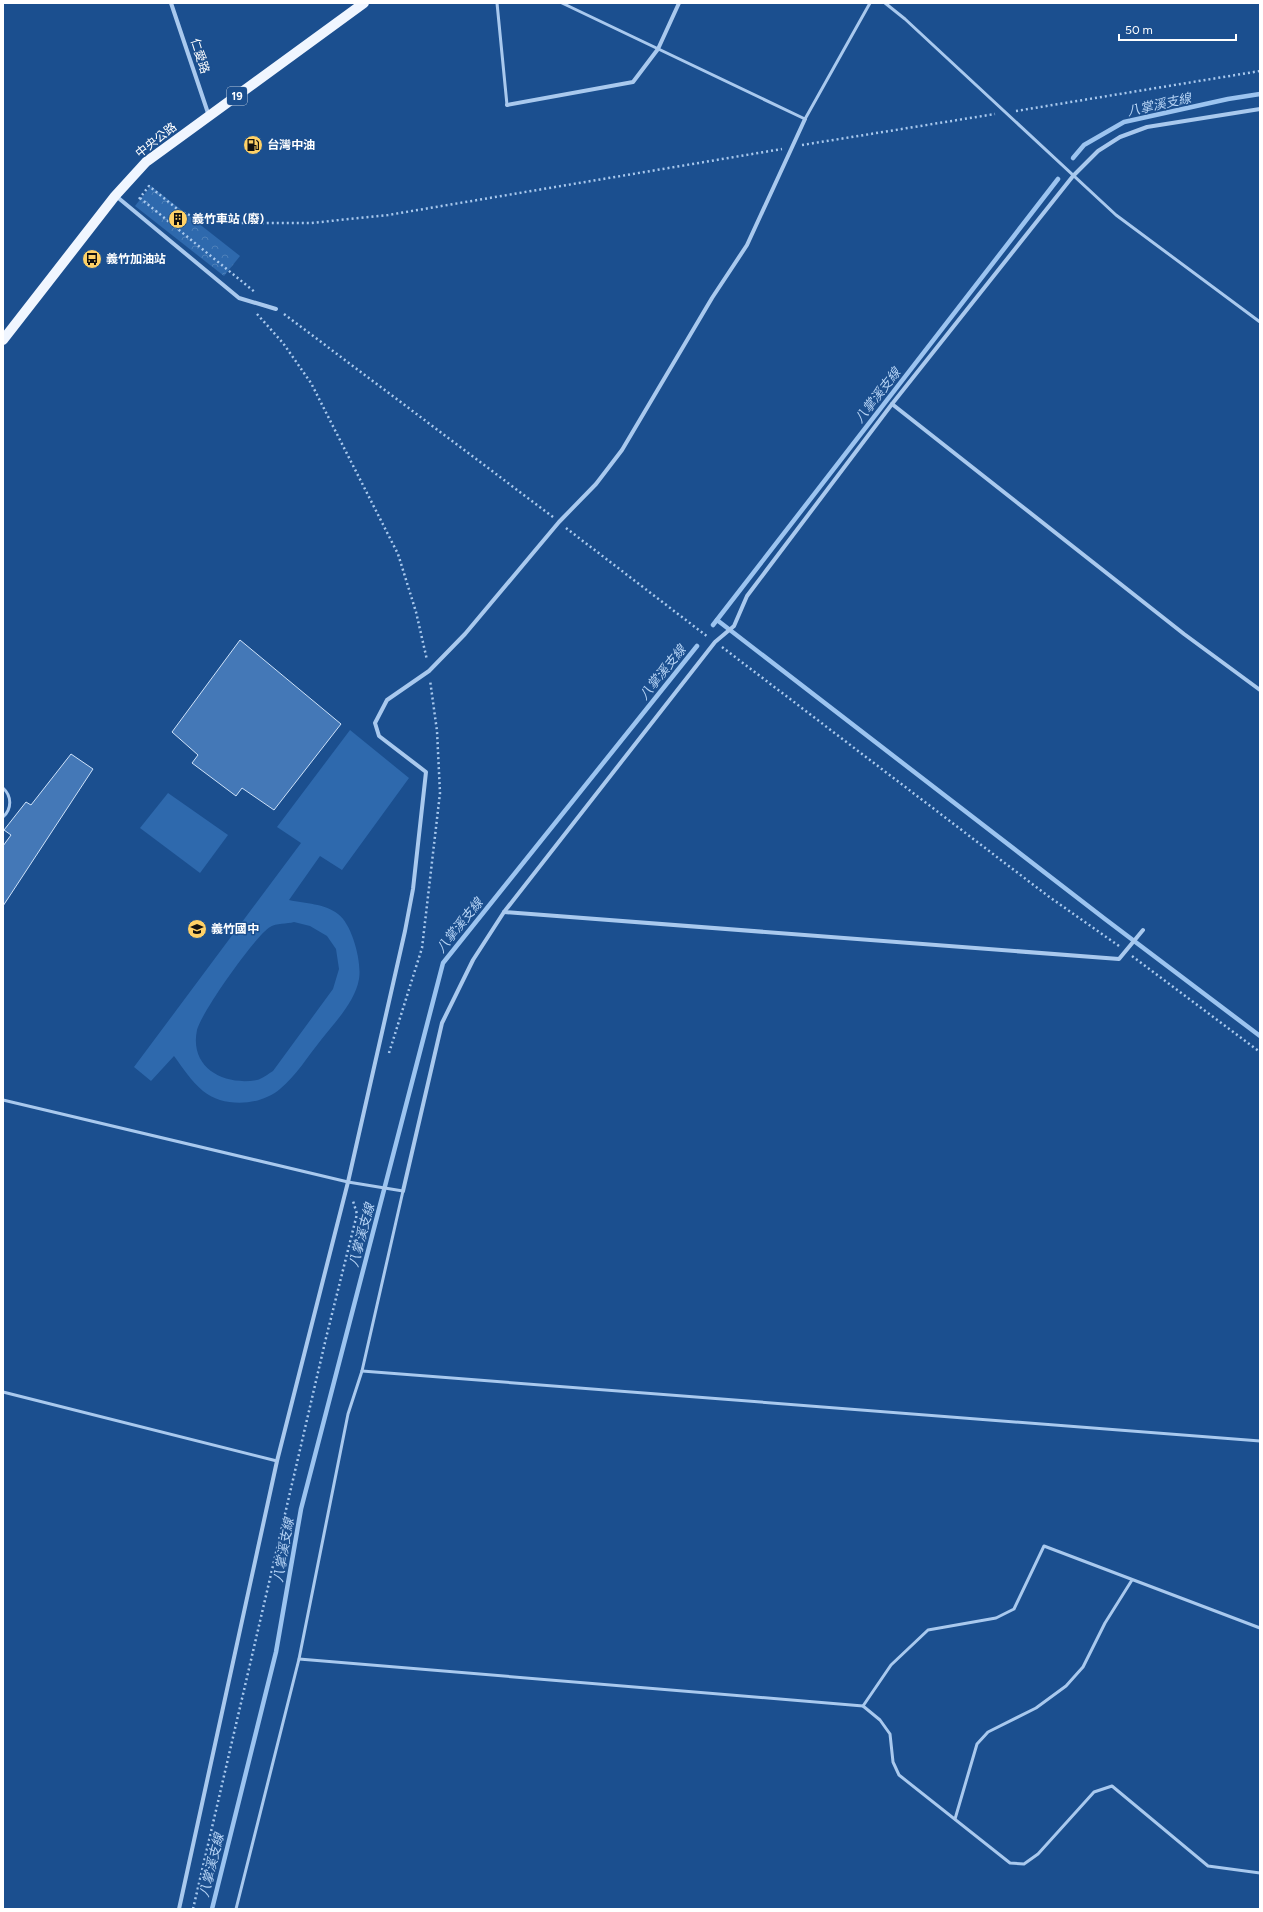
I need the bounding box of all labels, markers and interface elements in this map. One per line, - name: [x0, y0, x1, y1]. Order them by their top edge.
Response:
- scale bar: [1119, 16, 1236, 42]
- text: 50 m: [1125, 23, 1153, 37]
- street label: 仁愛路: [188, 37, 212, 75]
- road number: 19: [227, 87, 247, 105]
- water label: 八掌溪支線: [1126, 90, 1194, 119]
- street label: 中央公路: [133, 120, 179, 160]
- fuel station icon: 台灣中油: [242, 134, 264, 156]
- place label: 台灣中油: [267, 138, 315, 152]
- building icon: 義竹車站 (廢): [167, 208, 189, 230]
- place label: 義竹車站 (廢): [192, 212, 264, 226]
- bus stop icon: 義竹加油站: [81, 248, 103, 270]
- place label: 義竹加油站: [106, 252, 166, 266]
- water label: 八掌溪支線: [851, 364, 905, 426]
- water label: 八掌溪支線: [636, 641, 690, 702]
- water label: 八掌溪支線: [433, 894, 487, 955]
- school or university icon: 義竹國中: [186, 918, 208, 940]
- place label: 義竹國中: [211, 922, 259, 936]
- water label: 八掌溪支線: [346, 1200, 378, 1268]
- water label: 八掌溪支線: [270, 1515, 297, 1583]
- water label: 八掌溪支線: [196, 1830, 227, 1898]

